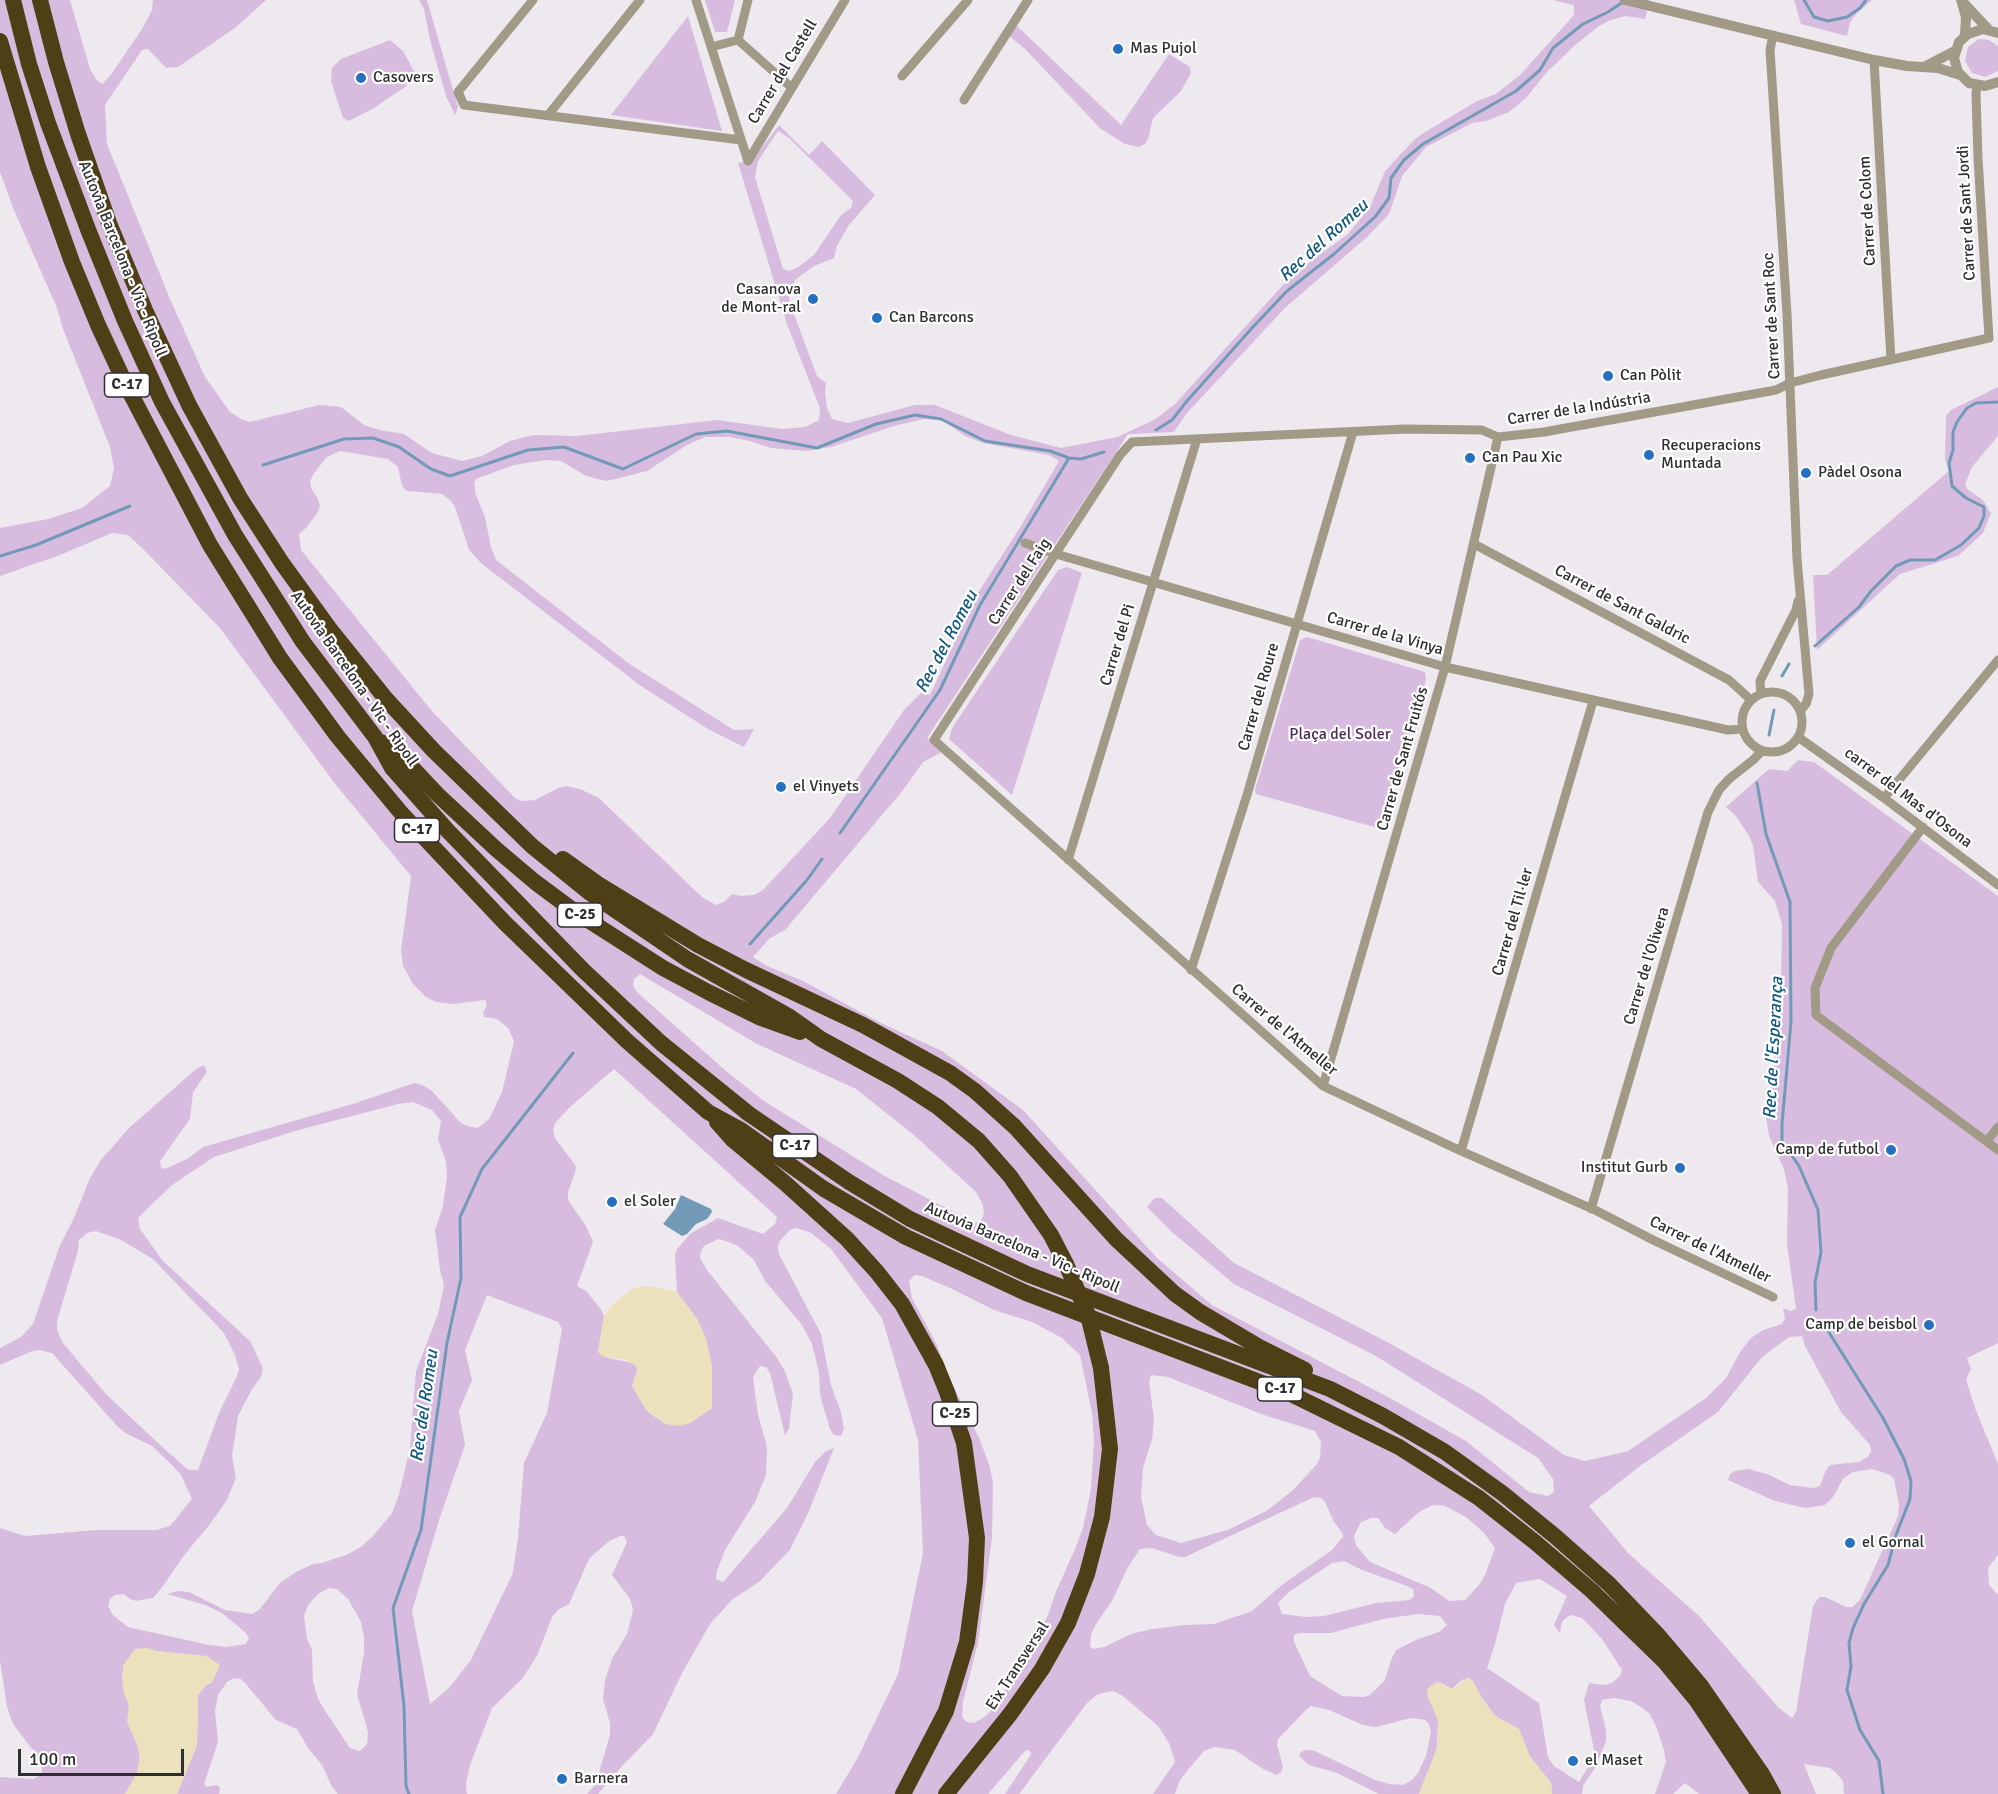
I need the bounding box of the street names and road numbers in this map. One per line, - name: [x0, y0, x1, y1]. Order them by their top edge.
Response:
- street label: Carrer del Castell: [744, 16, 822, 128]
- street label: Carrer de Sant Jordi: [1954, 145, 1980, 281]
- street label: Carrer de Colom: [1856, 156, 1880, 266]
- street label: Autovia Barcelona - Vic - Ripoll: [74, 158, 170, 360]
- street label: Carrer de Sant Roc: [1759, 252, 1785, 380]
- road number: C-17: [104, 373, 150, 397]
- street label: Carrer de la Indústria: [1506, 388, 1652, 430]
- street label: Carrer del Faig: [985, 535, 1055, 629]
- street label: Carrer de Sant Galdric: [1551, 561, 1693, 649]
- street label: Autovia Barcelona - Vic - Ripoll: [286, 588, 422, 770]
- street label: Carrer del Pi: [1096, 602, 1140, 688]
- street label: Carrer de la Vinya: [1325, 608, 1445, 660]
- street label: Carrer del Roure: [1234, 641, 1284, 753]
- street label: Carrer de Sant Fruitós: [1373, 685, 1433, 833]
- street label: carrer del Mas d'Osona: [1840, 744, 1976, 852]
- road number: C-17: [394, 818, 440, 842]
- street label: Carrer del Til·ler: [1488, 866, 1538, 978]
- road number: C-25: [558, 903, 602, 927]
- street label: Carrer de l'Olivera: [1620, 905, 1674, 1027]
- street label: Carrer de l'Atmeller: [1227, 980, 1341, 1080]
- road number: C-17: [772, 1134, 818, 1158]
- street label: Autovia Barcelona - Vic - Ripoll: [922, 1198, 1122, 1298]
- street label: Carrer de l'Atmeller: [1646, 1212, 1774, 1288]
- road number: C-17: [1258, 1377, 1302, 1401]
- road number: C-25: [932, 1402, 978, 1426]
- street label: Eix Transversal: [982, 1618, 1054, 1714]

